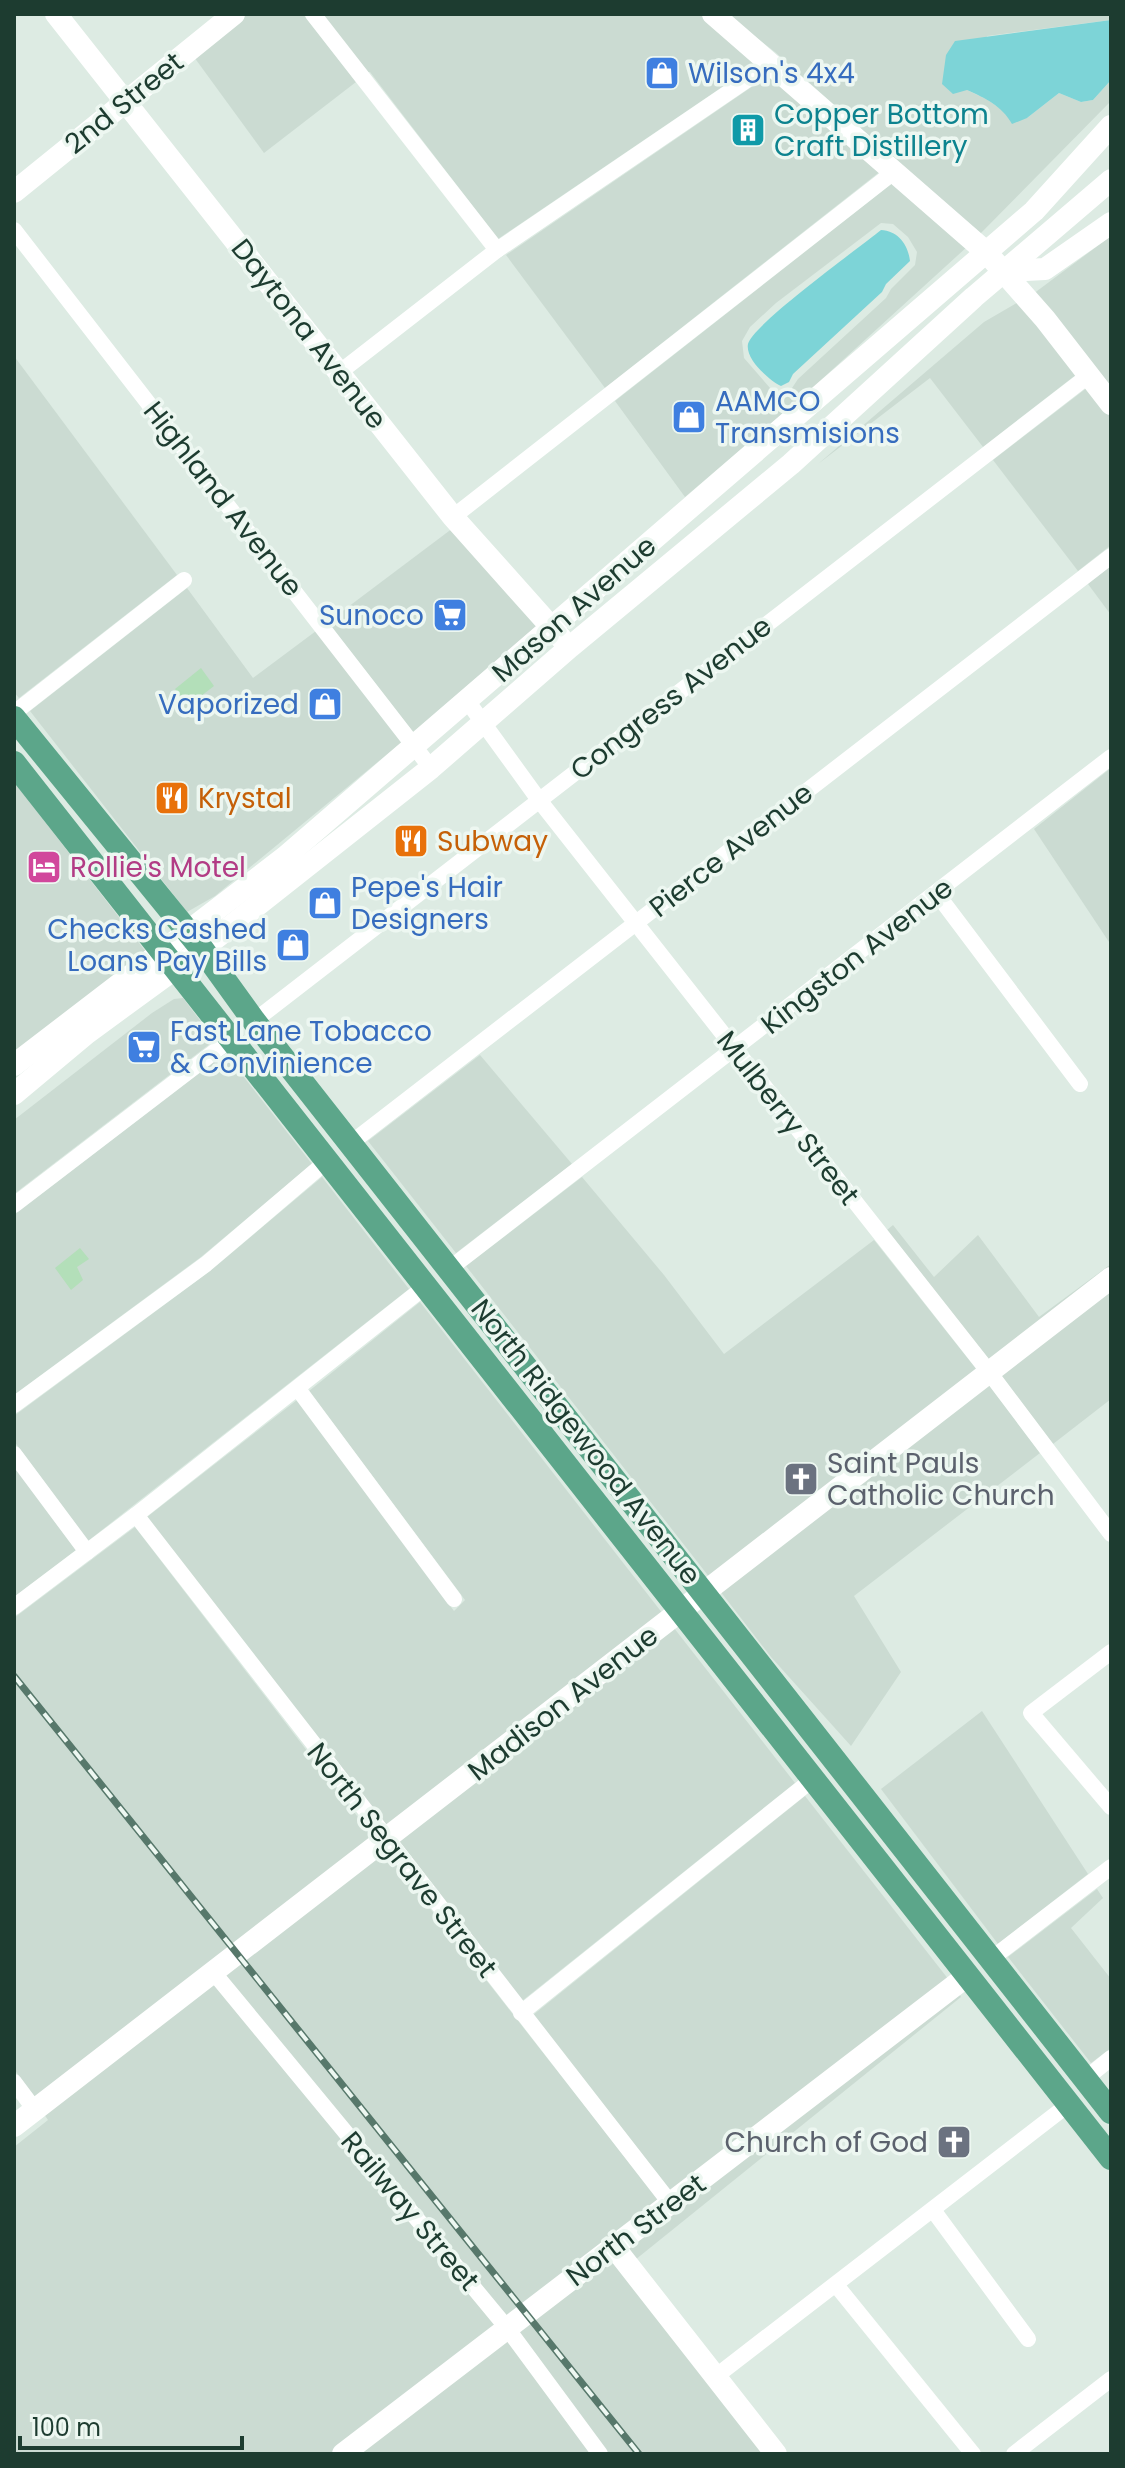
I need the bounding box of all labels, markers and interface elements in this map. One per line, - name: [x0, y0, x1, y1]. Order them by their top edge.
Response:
- street label: 2nd Street: [56, 43, 192, 163]
- shop icon: Wilson's 4x4: [643, 54, 681, 92]
- place label: Wilson's 4x4: [688, 54, 855, 93]
- place label: Copper Bottom Craft Distillery: [774, 95, 989, 166]
- building icon: Copper Bottom Craft Distillery: [729, 111, 767, 149]
- street label: Daytona Avenue: [222, 231, 396, 437]
- place label: AAMCO Transmisions: [715, 382, 900, 453]
- street label: Highland Avenue: [134, 393, 312, 605]
- shop icon: AAMCO Transmisions: [670, 398, 708, 436]
- street label: Mason Avenue: [483, 527, 665, 691]
- place label: Sunoco: [319, 596, 424, 635]
- supermarket icon: Sunoco: [431, 596, 469, 634]
- street label: Congress Avenue: [562, 607, 780, 789]
- place label: Vaporized: [158, 685, 299, 724]
- shop icon: Vaporized: [306, 685, 344, 723]
- street label: Pierce Avenue: [641, 774, 821, 926]
- restaurant icon: Krystal: [153, 779, 191, 817]
- place label: Krystal: [198, 779, 292, 818]
- restaurant icon: Subway: [392, 822, 430, 860]
- place label: Subway: [437, 822, 548, 861]
- hotel icon: Rollie's Motel: [25, 848, 63, 886]
- place label: Rollie's Motel: [70, 848, 246, 887]
- place label: Pepe's Hair Designers: [351, 868, 503, 939]
- street label: Kingston Avenue: [753, 869, 961, 1043]
- shop icon: Pepe's Hair Designers: [306, 884, 344, 922]
- place label: Checks Cashed Loans Pay Bills: [47, 910, 267, 981]
- shop icon: Checks Cashed Loans Pay Bills: [274, 926, 312, 964]
- place label: Fast Lane Tobacco & Convinience: [170, 1012, 432, 1083]
- street label: Mulberry Street: [708, 1023, 868, 1213]
- supermarket icon: Fast Lane Tobacco & Convinience: [125, 1028, 163, 1066]
- street label: North Ridgewood Avenue: [462, 1291, 710, 1593]
- place label: Saint Pauls Catholic Church: [827, 1444, 1055, 1515]
- church icon: Saint Pauls Catholic Church: [782, 1460, 820, 1498]
- street label: Madison Avenue: [460, 1616, 666, 1790]
- street label: North Segrave Street: [298, 1734, 506, 1986]
- street label: Railway Street: [332, 2123, 488, 2299]
- place label: Church of God: [724, 2123, 928, 2162]
- church icon: Church of God: [935, 2123, 973, 2161]
- street label: North Street: [558, 2165, 714, 2295]
- scale bar: [20, 2400, 242, 2450]
- text: 100 m: [32, 2411, 101, 2444]

